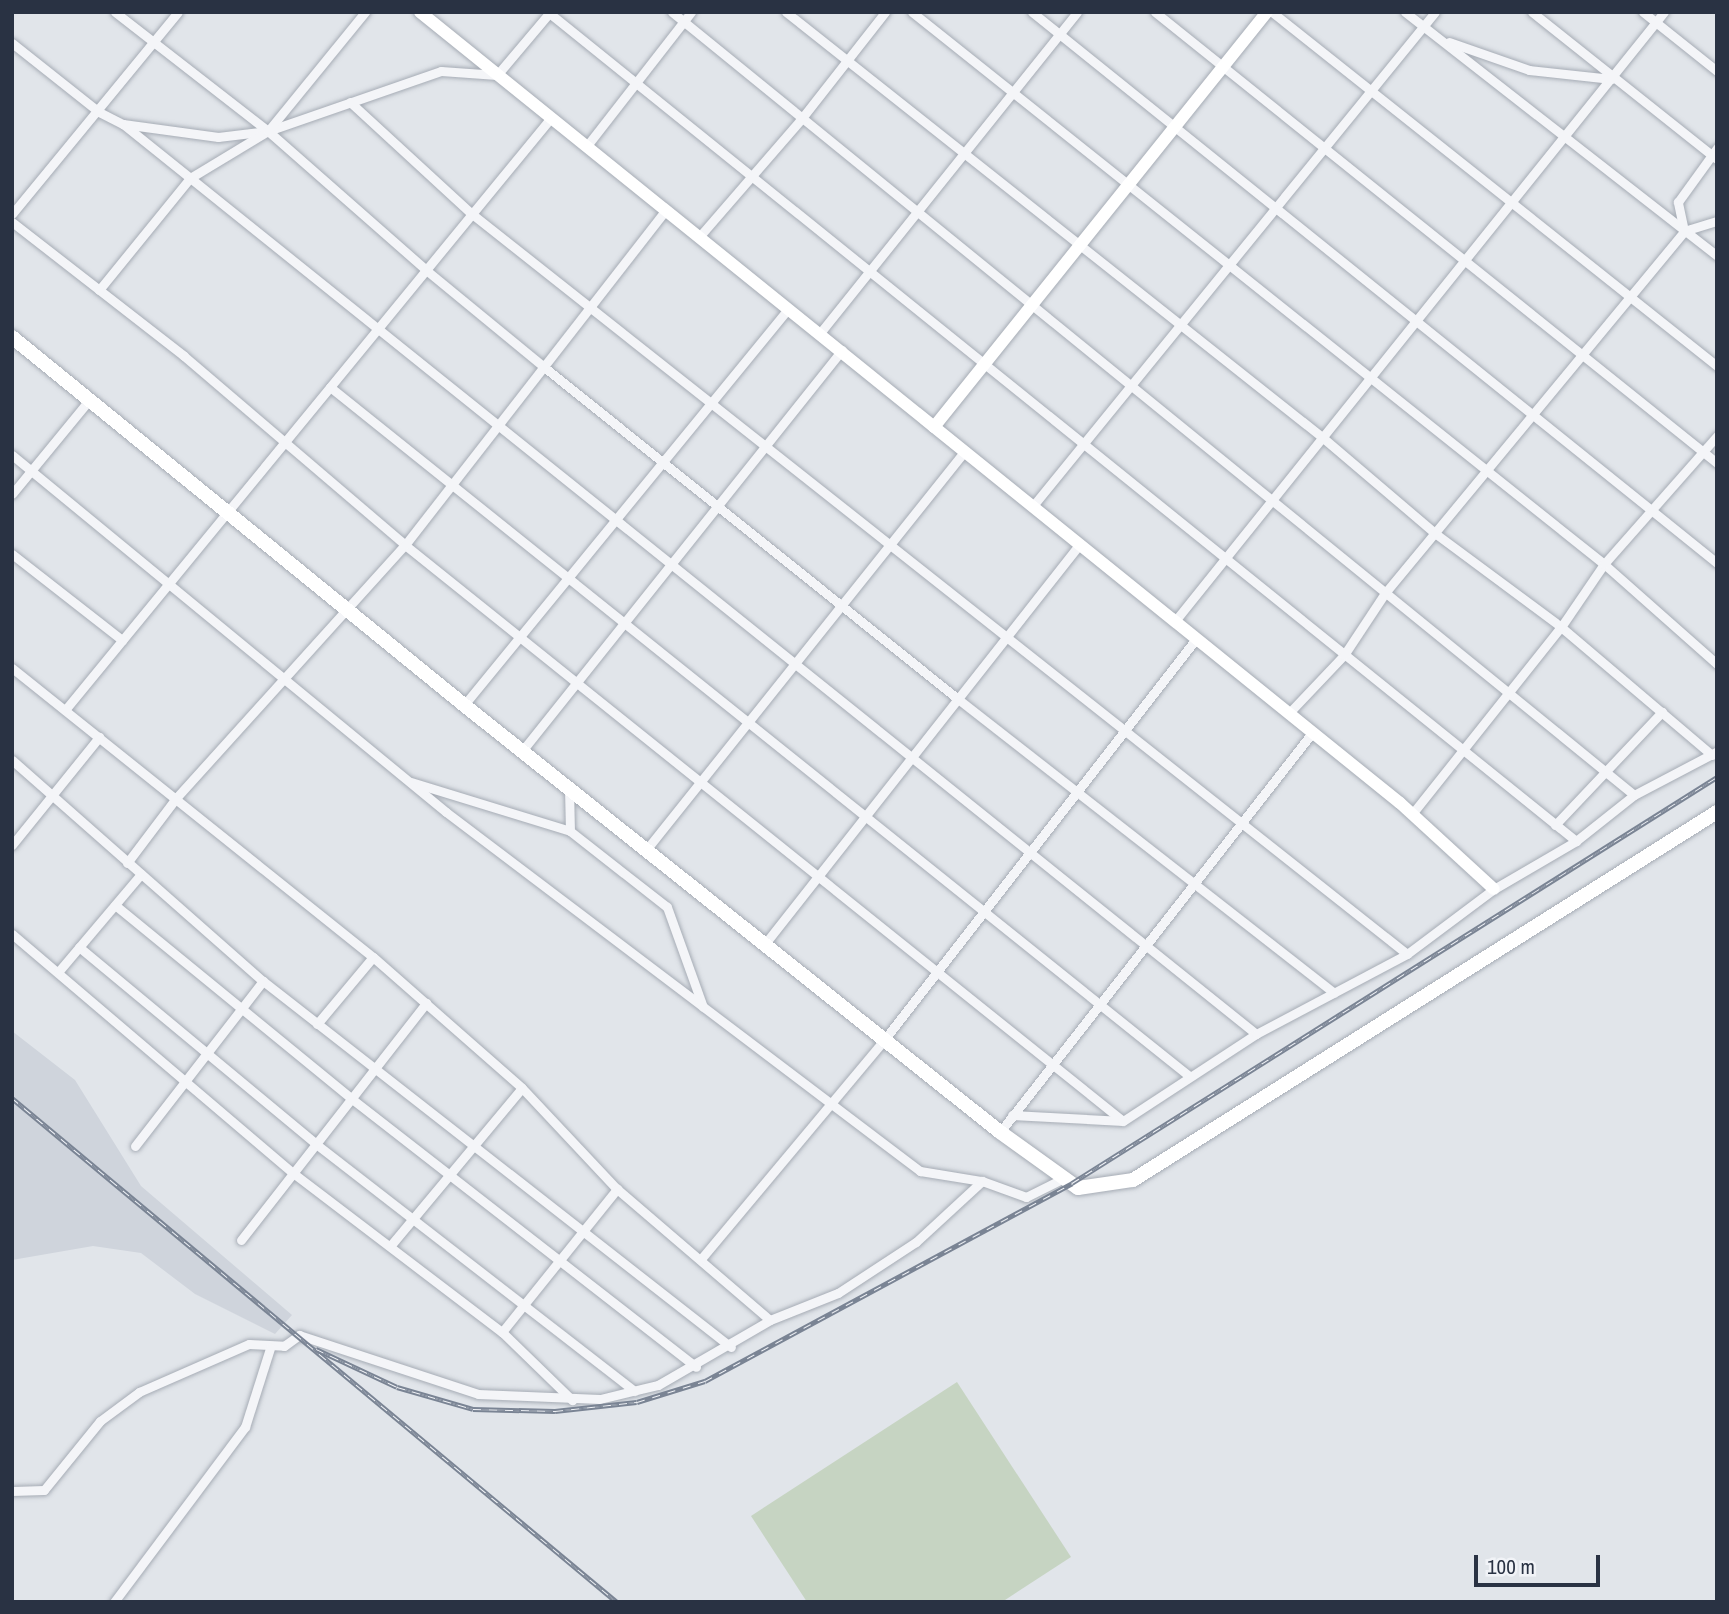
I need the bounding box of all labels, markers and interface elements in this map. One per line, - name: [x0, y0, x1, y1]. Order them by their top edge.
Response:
- scale bar: [1477, 1540, 1603, 1584]
- text: 100 m: [1487, 1552, 1535, 1581]

